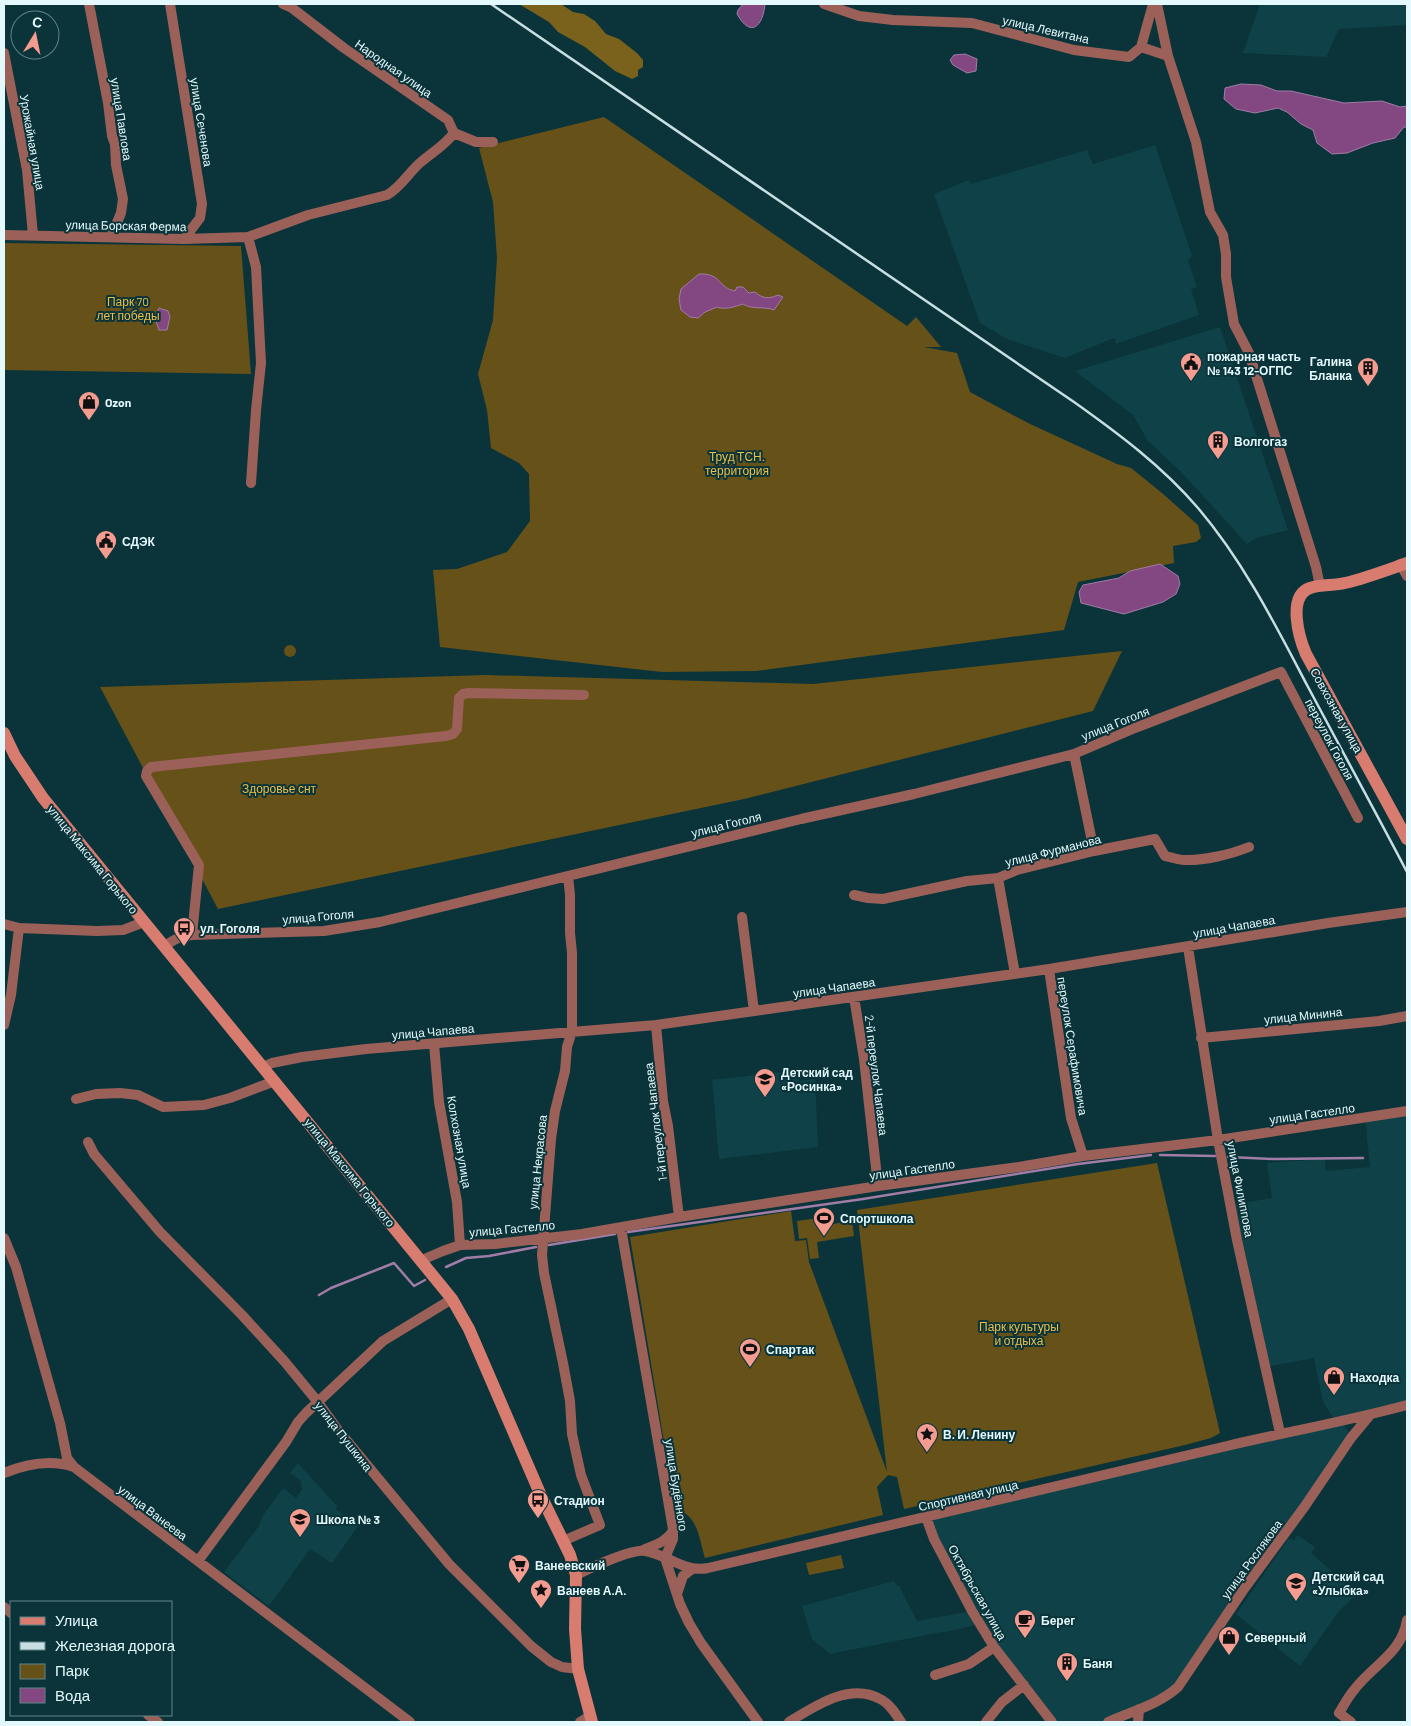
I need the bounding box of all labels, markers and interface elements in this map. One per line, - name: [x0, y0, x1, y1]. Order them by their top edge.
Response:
- north arrow: [10, 10, 60, 60]
- text: С: [31, 12, 44, 31]
- street label: улица Левитана: [1001, 12, 1091, 47]
- street label: Народная улица: [352, 36, 435, 101]
- street label: улица Павлова: [108, 77, 135, 162]
- street label: улица Сеченова: [187, 77, 216, 168]
- street label: Урожайная улица: [17, 93, 48, 191]
- street label: улица Борская Ферма: [65, 217, 187, 234]
- park label: Парк 70 лет победы: [96, 294, 160, 323]
- place label: пожарная часть № 143 12-ОГПС: [1207, 349, 1301, 377]
- public building icon: пожарная часть № 143 12-ОГПС: [1179, 351, 1203, 382]
- place label: Галина Бланка: [1309, 354, 1352, 382]
- building icon: Галина Бланка: [1356, 356, 1380, 387]
- shop icon: Ozon: [77, 390, 101, 421]
- place label: Ozon: [105, 395, 131, 409]
- building icon: Волгогаз: [1206, 429, 1230, 460]
- place label: Волгогаз: [1234, 434, 1287, 448]
- park label: Труд ТСН. территория: [705, 449, 769, 478]
- public building icon: СДЭК: [94, 529, 118, 560]
- place label: СДЭК: [122, 534, 156, 549]
- street label: Совхозная улица: [1307, 665, 1366, 756]
- street label: переулок Гоголя: [1302, 696, 1357, 782]
- street label: улица Гоголя: [1079, 703, 1151, 744]
- park label: Здоровье снт: [242, 781, 317, 796]
- street label: улица Максима Горького: [44, 802, 141, 917]
- street label: улица Гоголя: [689, 809, 763, 840]
- street label: улица Фурманова: [1004, 831, 1103, 870]
- street label: улица Гоголя: [282, 906, 354, 927]
- street label: улица Чапаева: [1192, 912, 1276, 941]
- bus stop icon: ул. Гоголя: [172, 916, 196, 947]
- place label: ул. Гоголя: [200, 921, 260, 936]
- street label: улица Чапаева: [792, 974, 876, 1001]
- street label: переулок Серафимовича: [1054, 976, 1091, 1117]
- street label: улица Минина: [1263, 1004, 1343, 1027]
- street label: 2-й переулок Чапаева: [862, 1014, 891, 1136]
- street label: улица Чапаева: [391, 1020, 475, 1043]
- street label: 1-й переулок Чапаева: [641, 1062, 670, 1182]
- place label: Детский сад «Росинка»: [781, 1065, 853, 1093]
- school or university icon: Детский сад «Росинка»: [753, 1067, 777, 1098]
- street label: Колхозная улица: [444, 1095, 475, 1190]
- street label: улица Гастелло: [1268, 1100, 1356, 1127]
- street label: улица Некрасова: [525, 1114, 550, 1210]
- street label: улица Максима Горького: [301, 1115, 398, 1230]
- street label: улица Филиппова: [1224, 1140, 1257, 1239]
- street label: улица Гастелло: [868, 1156, 956, 1183]
- sports icon: Спортшкола: [812, 1206, 836, 1237]
- place label: Спортшкола: [840, 1211, 914, 1226]
- street label: улица Гастелло: [468, 1217, 556, 1240]
- park label: Парк культуры и отдыха: [979, 1319, 1059, 1348]
- sports icon: Спартак: [738, 1337, 762, 1368]
- place label: Спартак: [766, 1342, 815, 1357]
- shop icon: Находка: [1322, 1365, 1346, 1396]
- place label: Находка: [1350, 1370, 1400, 1385]
- street label: улица Пушкина: [312, 1398, 376, 1475]
- place icon: В. И. Ленину: [915, 1422, 939, 1453]
- place label: В. И. Ленину: [943, 1427, 1016, 1442]
- street label: улица Будённого: [662, 1438, 691, 1532]
- street label: Спортивная улица: [917, 1477, 1020, 1514]
- street label: улица Ванеева: [115, 1481, 191, 1544]
- bus stop icon: Стадион: [526, 1488, 550, 1519]
- place label: Стадион: [554, 1493, 605, 1508]
- school or university icon: Школа № 3: [288, 1507, 312, 1538]
- place label: Школа № 3: [316, 1512, 380, 1526]
- street label: улица Рослякова: [1218, 1517, 1285, 1602]
- street label: Октябрьская улица: [945, 1542, 1010, 1643]
- supermarket icon: Ванеевский: [507, 1553, 531, 1584]
- place label: Ванеевский: [535, 1558, 605, 1572]
- place label: Детский сад «Улыбка»: [1312, 1569, 1384, 1597]
- school or university icon: Детский сад «Улыбка»: [1284, 1571, 1308, 1602]
- place icon: Ванеев А.А.: [529, 1578, 553, 1609]
- place label: Ванеев А.А.: [557, 1583, 627, 1597]
- legend: [10, 1601, 172, 1716]
- cafe icon: Берег: [1013, 1608, 1037, 1639]
- text: Улица: [55, 1611, 98, 1629]
- place label: Берег: [1041, 1613, 1075, 1628]
- shop icon: Северный: [1217, 1625, 1241, 1656]
- place label: Северный: [1245, 1630, 1306, 1645]
- text: Железная дорога: [55, 1636, 176, 1654]
- building icon: Баня: [1055, 1651, 1079, 1682]
- place label: Баня: [1083, 1656, 1113, 1670]
- text: Парк: [55, 1661, 89, 1679]
- text: Вода: [55, 1686, 91, 1704]

